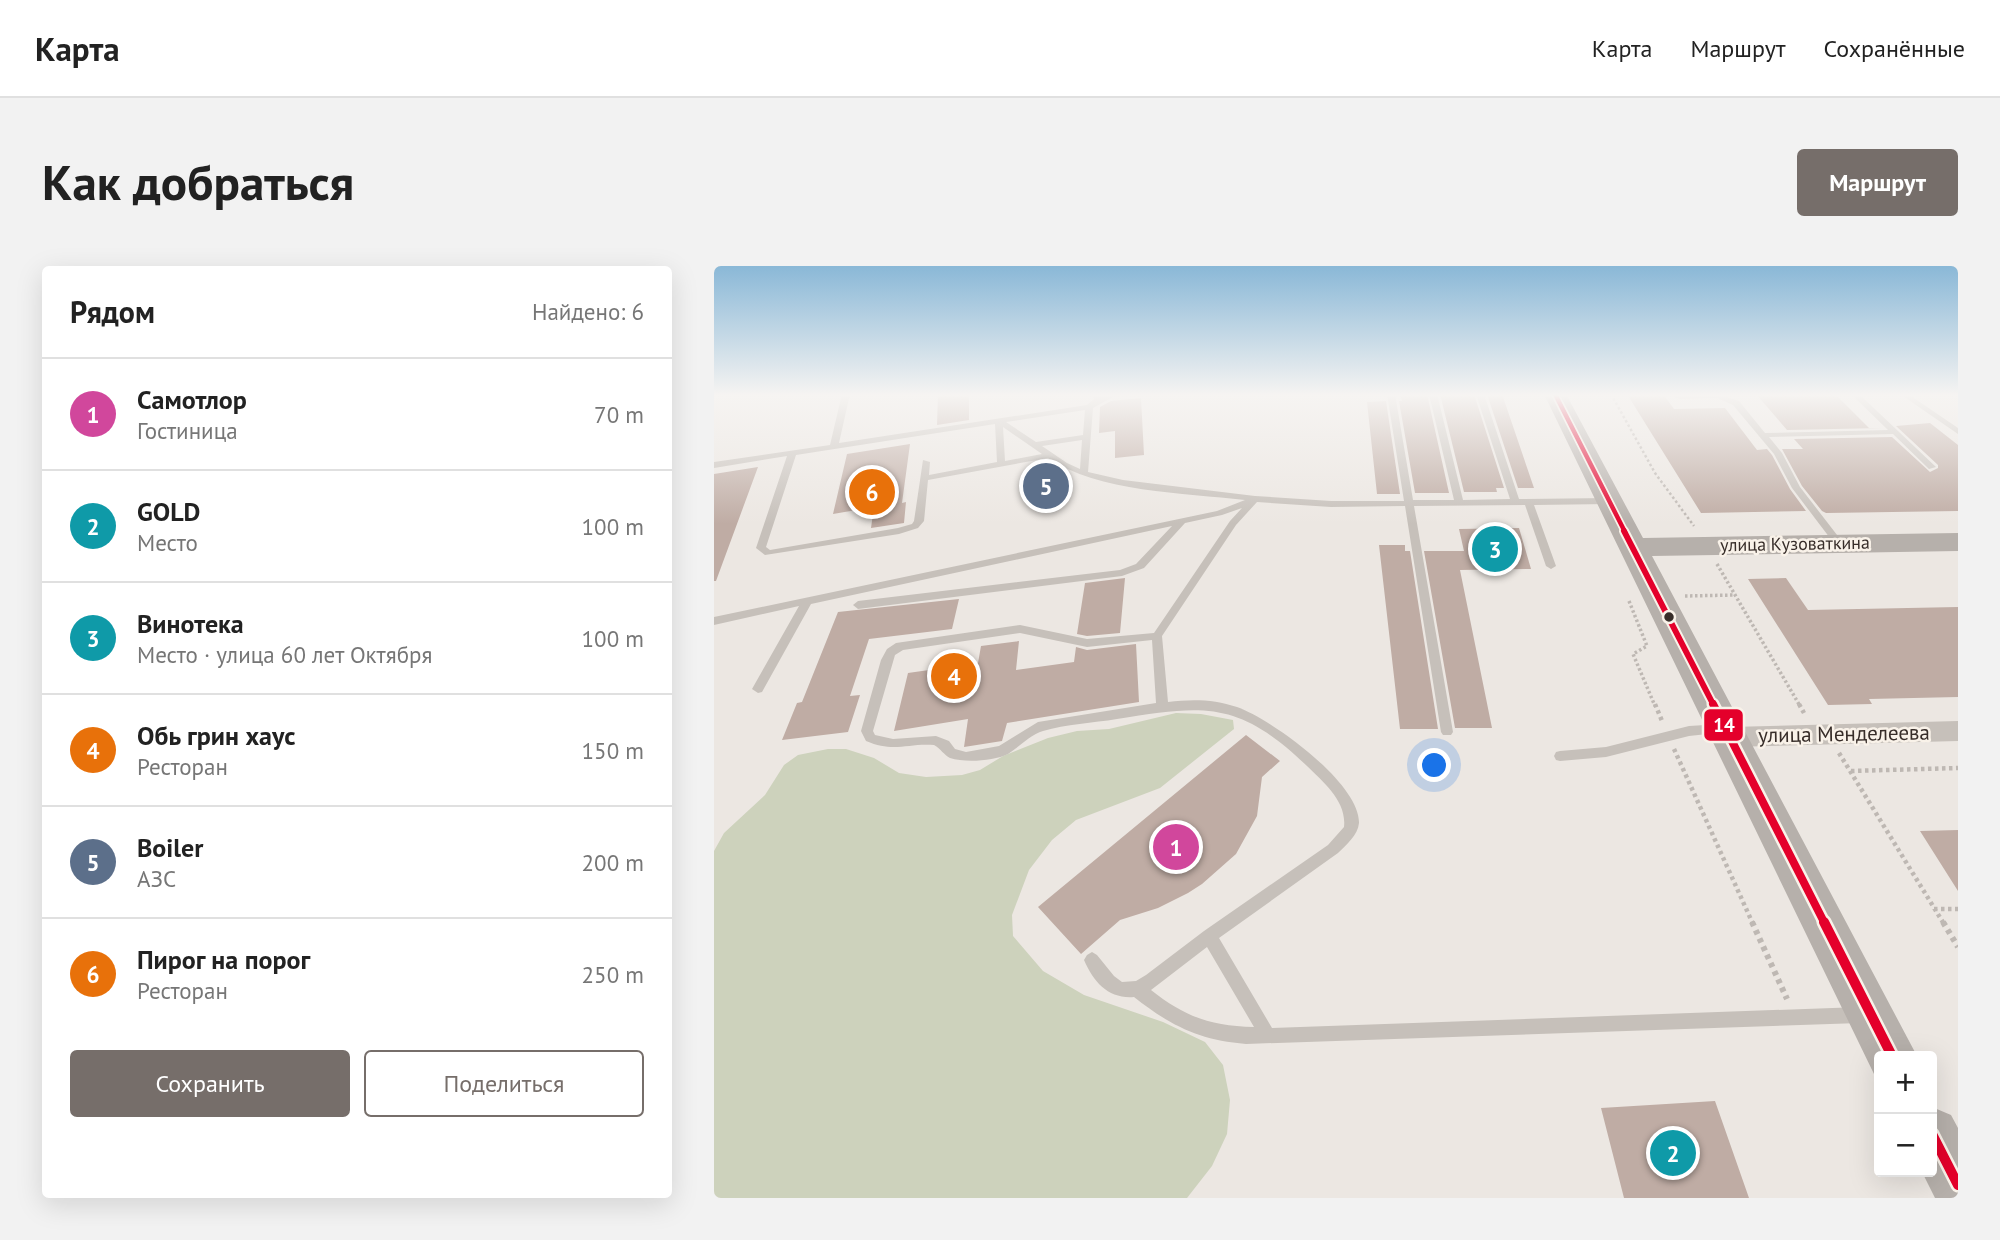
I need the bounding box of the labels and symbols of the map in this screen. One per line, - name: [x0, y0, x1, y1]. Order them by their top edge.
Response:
- pin: 5: [1023, 460, 1069, 512]
- pin: 6: [849, 466, 895, 518]
- pin: 3: [1472, 523, 1518, 575]
- street label: улица Кузоваткина: [1720, 531, 1870, 556]
- unlabelled marker: [1662, 610, 1676, 624]
- pin: 4: [931, 650, 977, 702]
- line badge: 14: [1703, 708, 1744, 742]
- text: 14: [1713, 713, 1735, 737]
- street label: улица Менделеева: [1758, 719, 1930, 748]
- your location: [1417, 748, 1451, 782]
- pin: 1: [1153, 821, 1199, 873]
- pin: 2: [1650, 1127, 1696, 1179]

